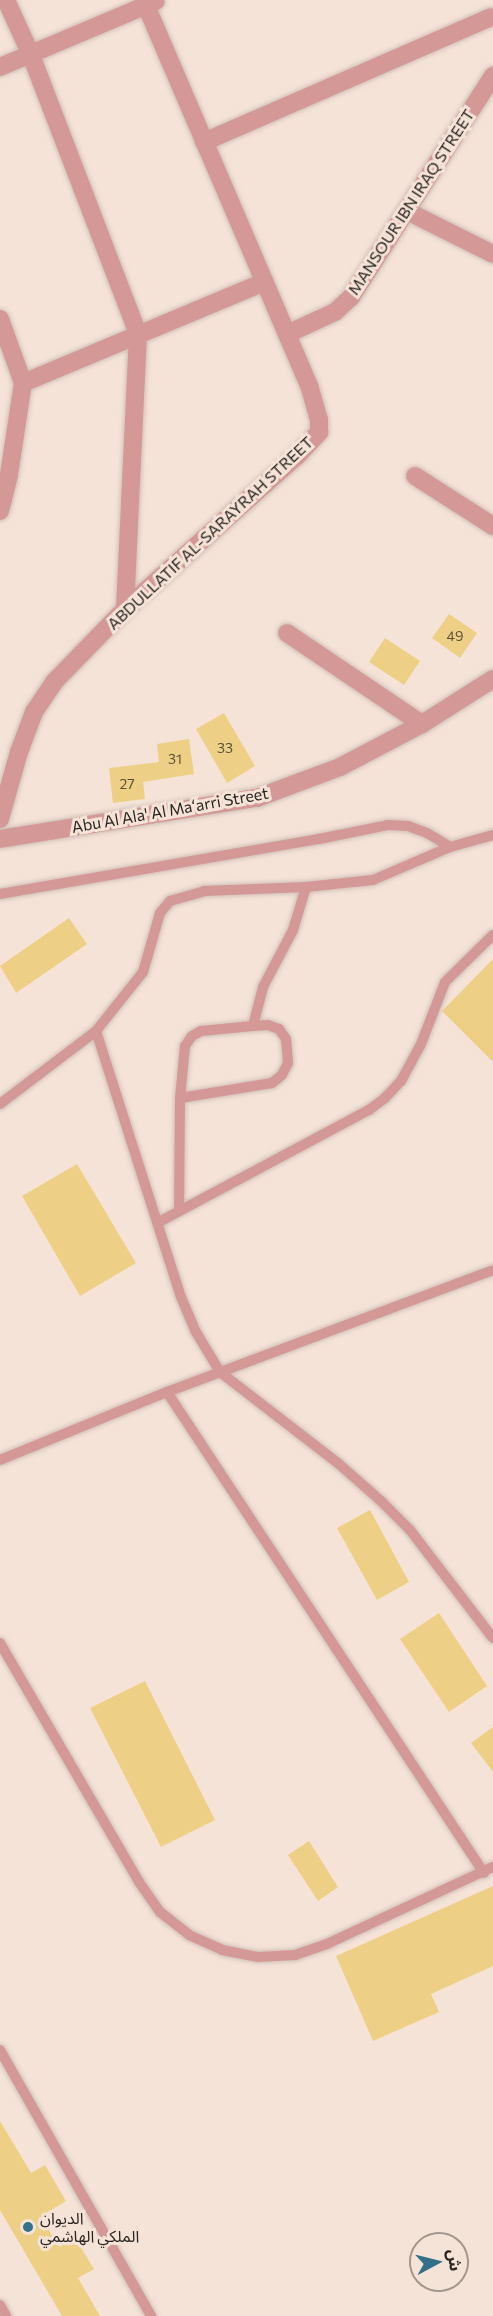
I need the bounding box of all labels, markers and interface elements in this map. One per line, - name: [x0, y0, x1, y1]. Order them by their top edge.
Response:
- street label: MANSOUR IBN IRAQ STREET: [344, 106, 478, 298]
- street label: ABDULLATIF AL-SARAYRAH STREET: [103, 432, 317, 634]
- house number: 49: [447, 628, 463, 644]
- house number: 33: [217, 740, 233, 756]
- house number: 31: [168, 751, 182, 767]
- house number: 27: [119, 776, 135, 792]
- street label: Abu Al Ala' Al Maʻarri Street: [70, 783, 270, 837]
- place label: الديوان الملكي الهاشمي: [40, 2208, 139, 2246]
- marker: الديوان الملكي الهاشمي: [21, 2220, 35, 2234]
- north arrow: [409, 2232, 469, 2292]
- text: ش: [445, 2248, 466, 2272]

